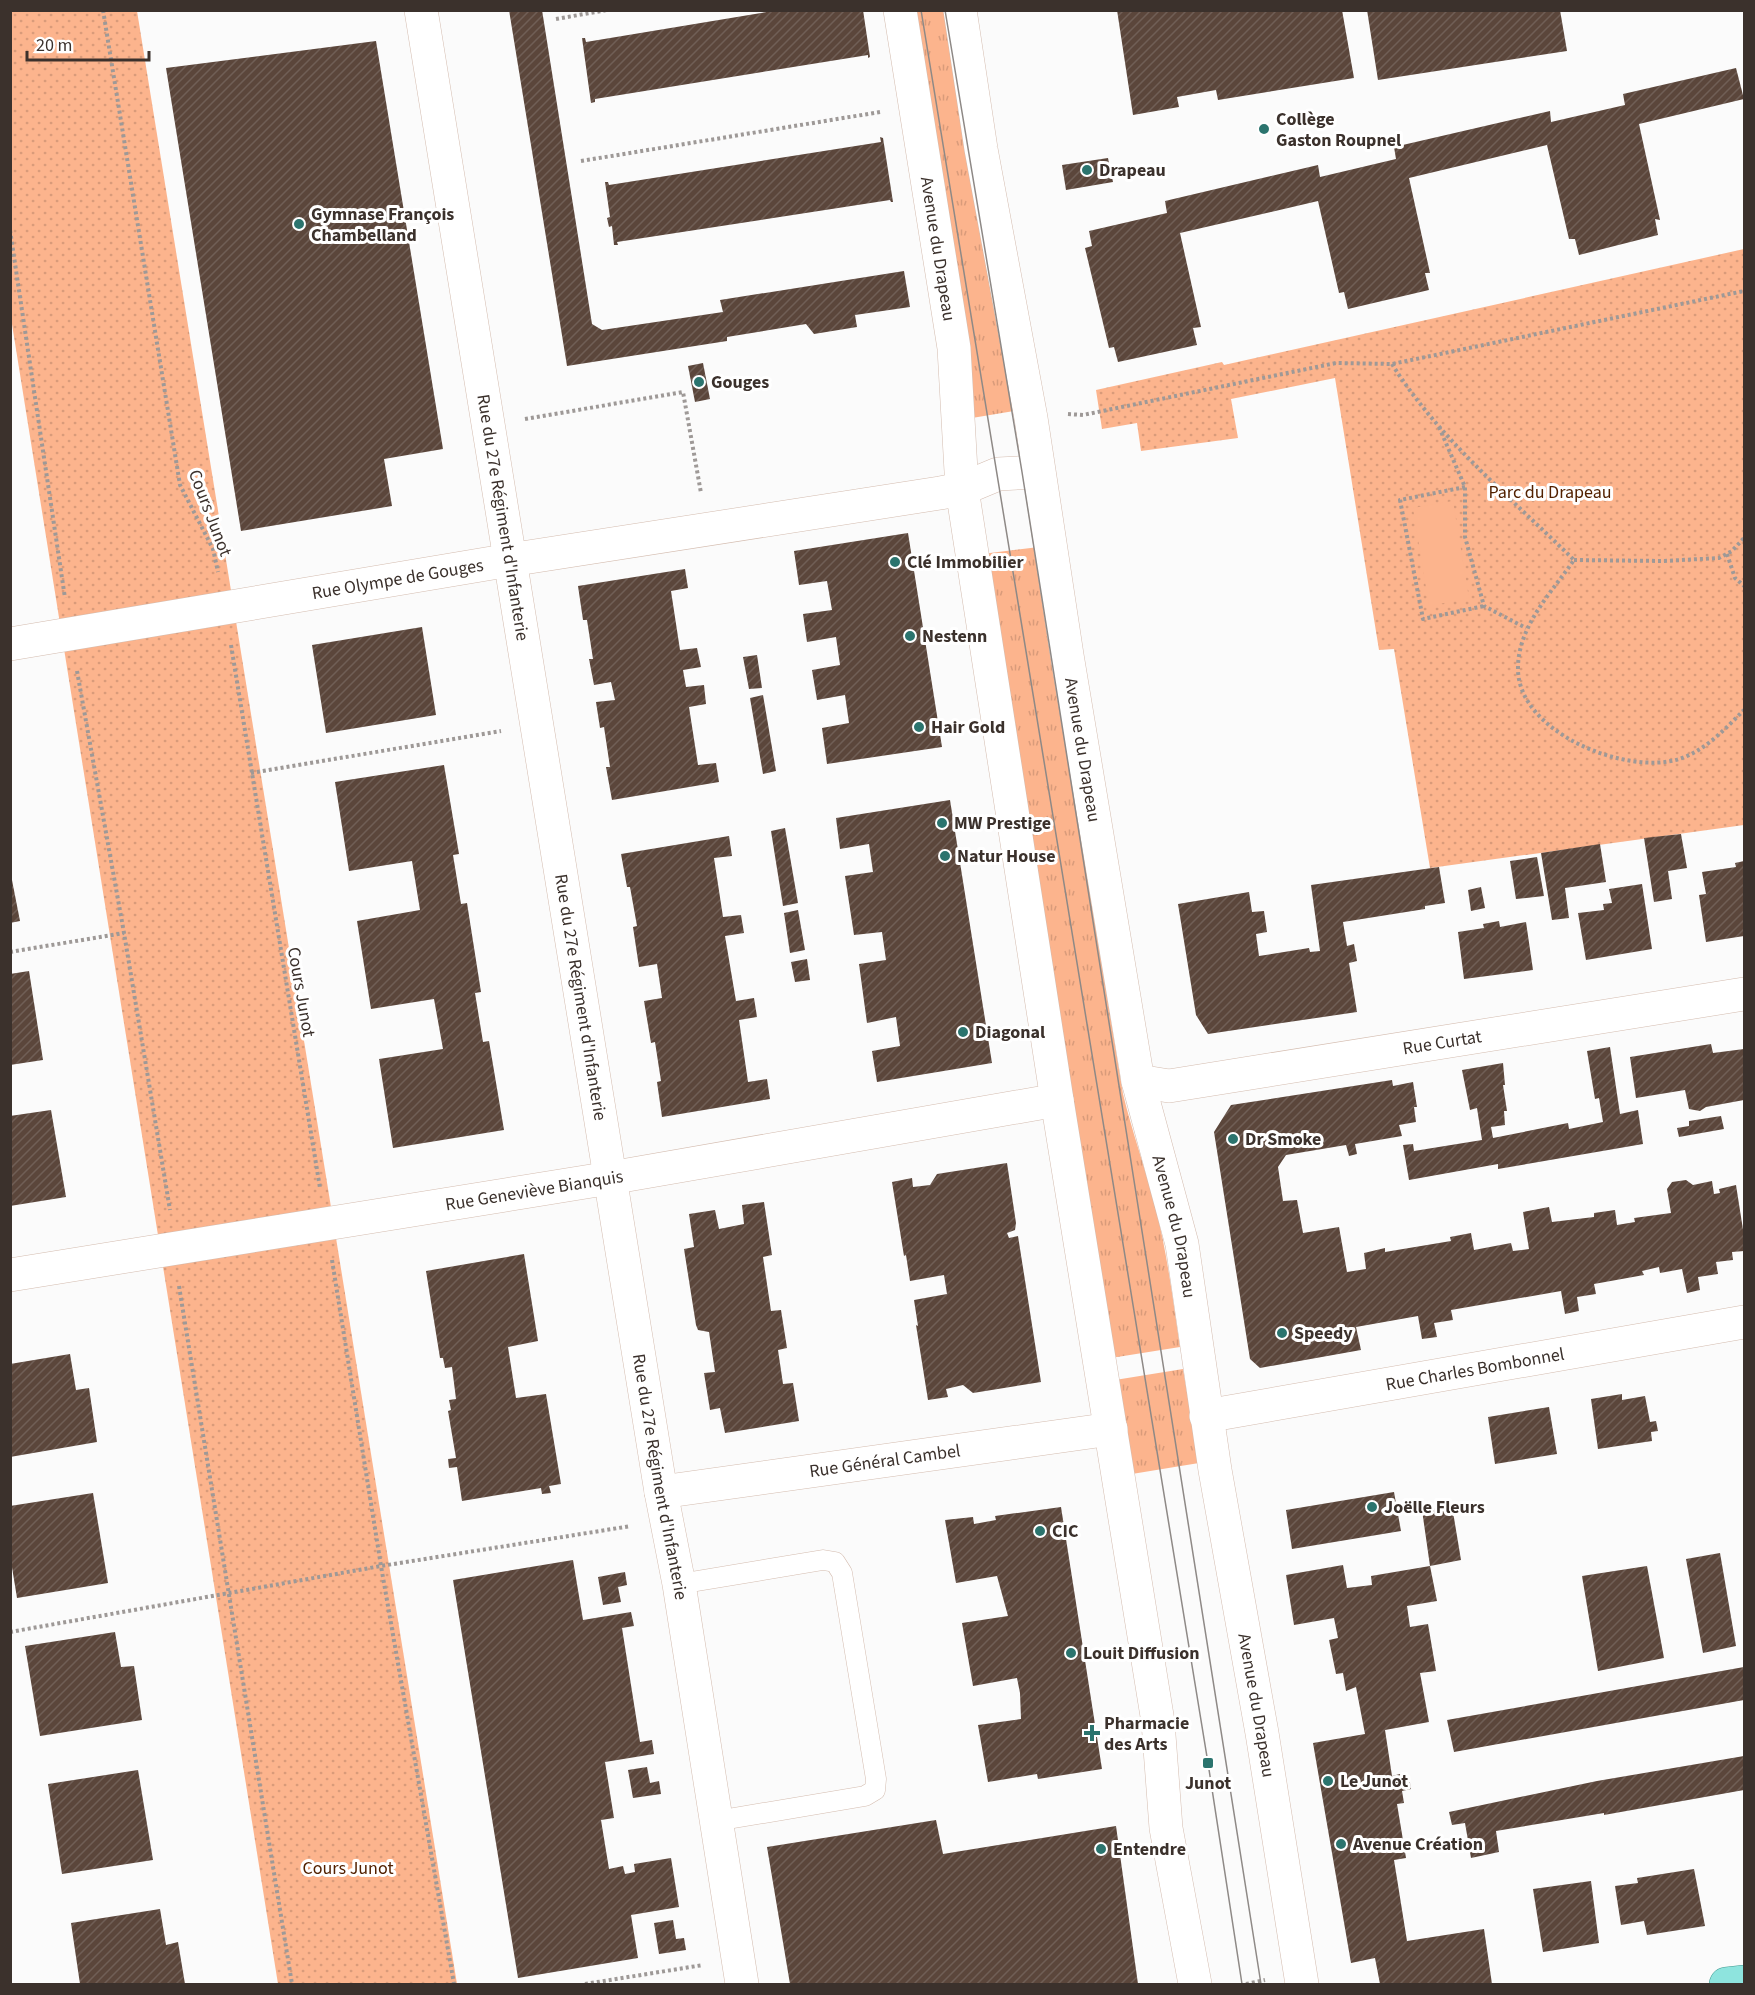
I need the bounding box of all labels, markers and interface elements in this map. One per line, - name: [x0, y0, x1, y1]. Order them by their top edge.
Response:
- scale bar: [27, 24, 148, 62]
- text: 20 m: [36, 33, 72, 58]
- place label: Collège Gaston Roupnel: [1276, 107, 1401, 153]
- marker: Collège Gaston Roupnel: [1257, 122, 1271, 136]
- place label: Drapeau: [1099, 158, 1166, 183]
- marker: Drapeau: [1080, 163, 1094, 177]
- street label: Avenue du Drapeau: [914, 175, 962, 323]
- place label: Gymnase François Chambelland: [311, 202, 454, 248]
- marker: Gymnase François Chambelland: [292, 217, 306, 231]
- place label: Gouges: [711, 370, 769, 395]
- marker: Gouges: [692, 375, 706, 389]
- street label: Rue du 27e Régiment d'Infanterie: [471, 392, 535, 643]
- street label: Cours Junot: [182, 466, 238, 560]
- park label: Parc du Drapeau: [1488, 480, 1612, 505]
- place label: Clé Immobilier: [907, 550, 1025, 575]
- street label: Rue Olympe de Gouges: [310, 552, 485, 606]
- marker: Clé Immobilier: [888, 555, 902, 569]
- place label: Nestenn: [922, 624, 987, 649]
- marker: Nestenn: [903, 629, 917, 643]
- street label: Avenue du Drapeau: [1058, 676, 1107, 824]
- place label: Hair Gold: [931, 715, 1005, 740]
- marker: Hair Gold: [912, 720, 926, 734]
- place label: MW Prestige: [954, 811, 1051, 836]
- marker: MW Prestige: [935, 816, 949, 830]
- place label: Natur House: [957, 844, 1056, 869]
- marker: Natur House: [938, 849, 952, 863]
- street label: Rue du 27e Régiment d'Infanterie: [549, 872, 613, 1122]
- street label: Cours Junot: [281, 945, 321, 1039]
- place label: Diagonal: [975, 1020, 1045, 1045]
- street label: Rue Curtat: [1401, 1024, 1483, 1061]
- marker: Diagonal: [956, 1025, 970, 1039]
- place label: Dr Smoke: [1245, 1127, 1321, 1152]
- marker: Dr Smoke: [1226, 1132, 1240, 1146]
- street label: Avenue du Drapeau: [1146, 1152, 1202, 1300]
- street label: Rue Geneviève Bianquis: [443, 1163, 625, 1217]
- place label: Speedy: [1294, 1321, 1353, 1346]
- marker: Speedy: [1275, 1326, 1289, 1340]
- street label: Rue Charles Bombonnel: [1384, 1341, 1566, 1397]
- street label: Rue du 27e Régiment d'Infanterie: [626, 1352, 694, 1602]
- street label: Rue Général Cambel: [808, 1438, 962, 1484]
- place label: Joëlle Fleurs: [1384, 1495, 1485, 1520]
- marker: Joëlle Fleurs: [1365, 1500, 1379, 1514]
- place label: CIC: [1052, 1519, 1079, 1544]
- marker: CIC: [1033, 1524, 1047, 1538]
- street label: Avenue du Drapeau: [1232, 1631, 1281, 1779]
- place label: Louit Diffusion: [1083, 1641, 1199, 1666]
- marker: Louit Diffusion: [1064, 1646, 1078, 1660]
- place label: Pharmacie des Arts: [1104, 1711, 1189, 1757]
- marker: Pharmacie des Arts: [1085, 1726, 1099, 1740]
- marker: Junot: [1201, 1756, 1215, 1770]
- place label: Le Junot: [1340, 1769, 1408, 1794]
- place label: Junot: [1185, 1771, 1231, 1796]
- marker: Le Junot: [1321, 1774, 1335, 1788]
- place label: Avenue Création: [1352, 1832, 1483, 1857]
- place label: Entendre: [1113, 1837, 1186, 1862]
- marker: Avenue Création: [1334, 1837, 1348, 1851]
- marker: Entendre: [1094, 1842, 1108, 1856]
- park label: Cours Junot: [303, 1856, 393, 1881]

